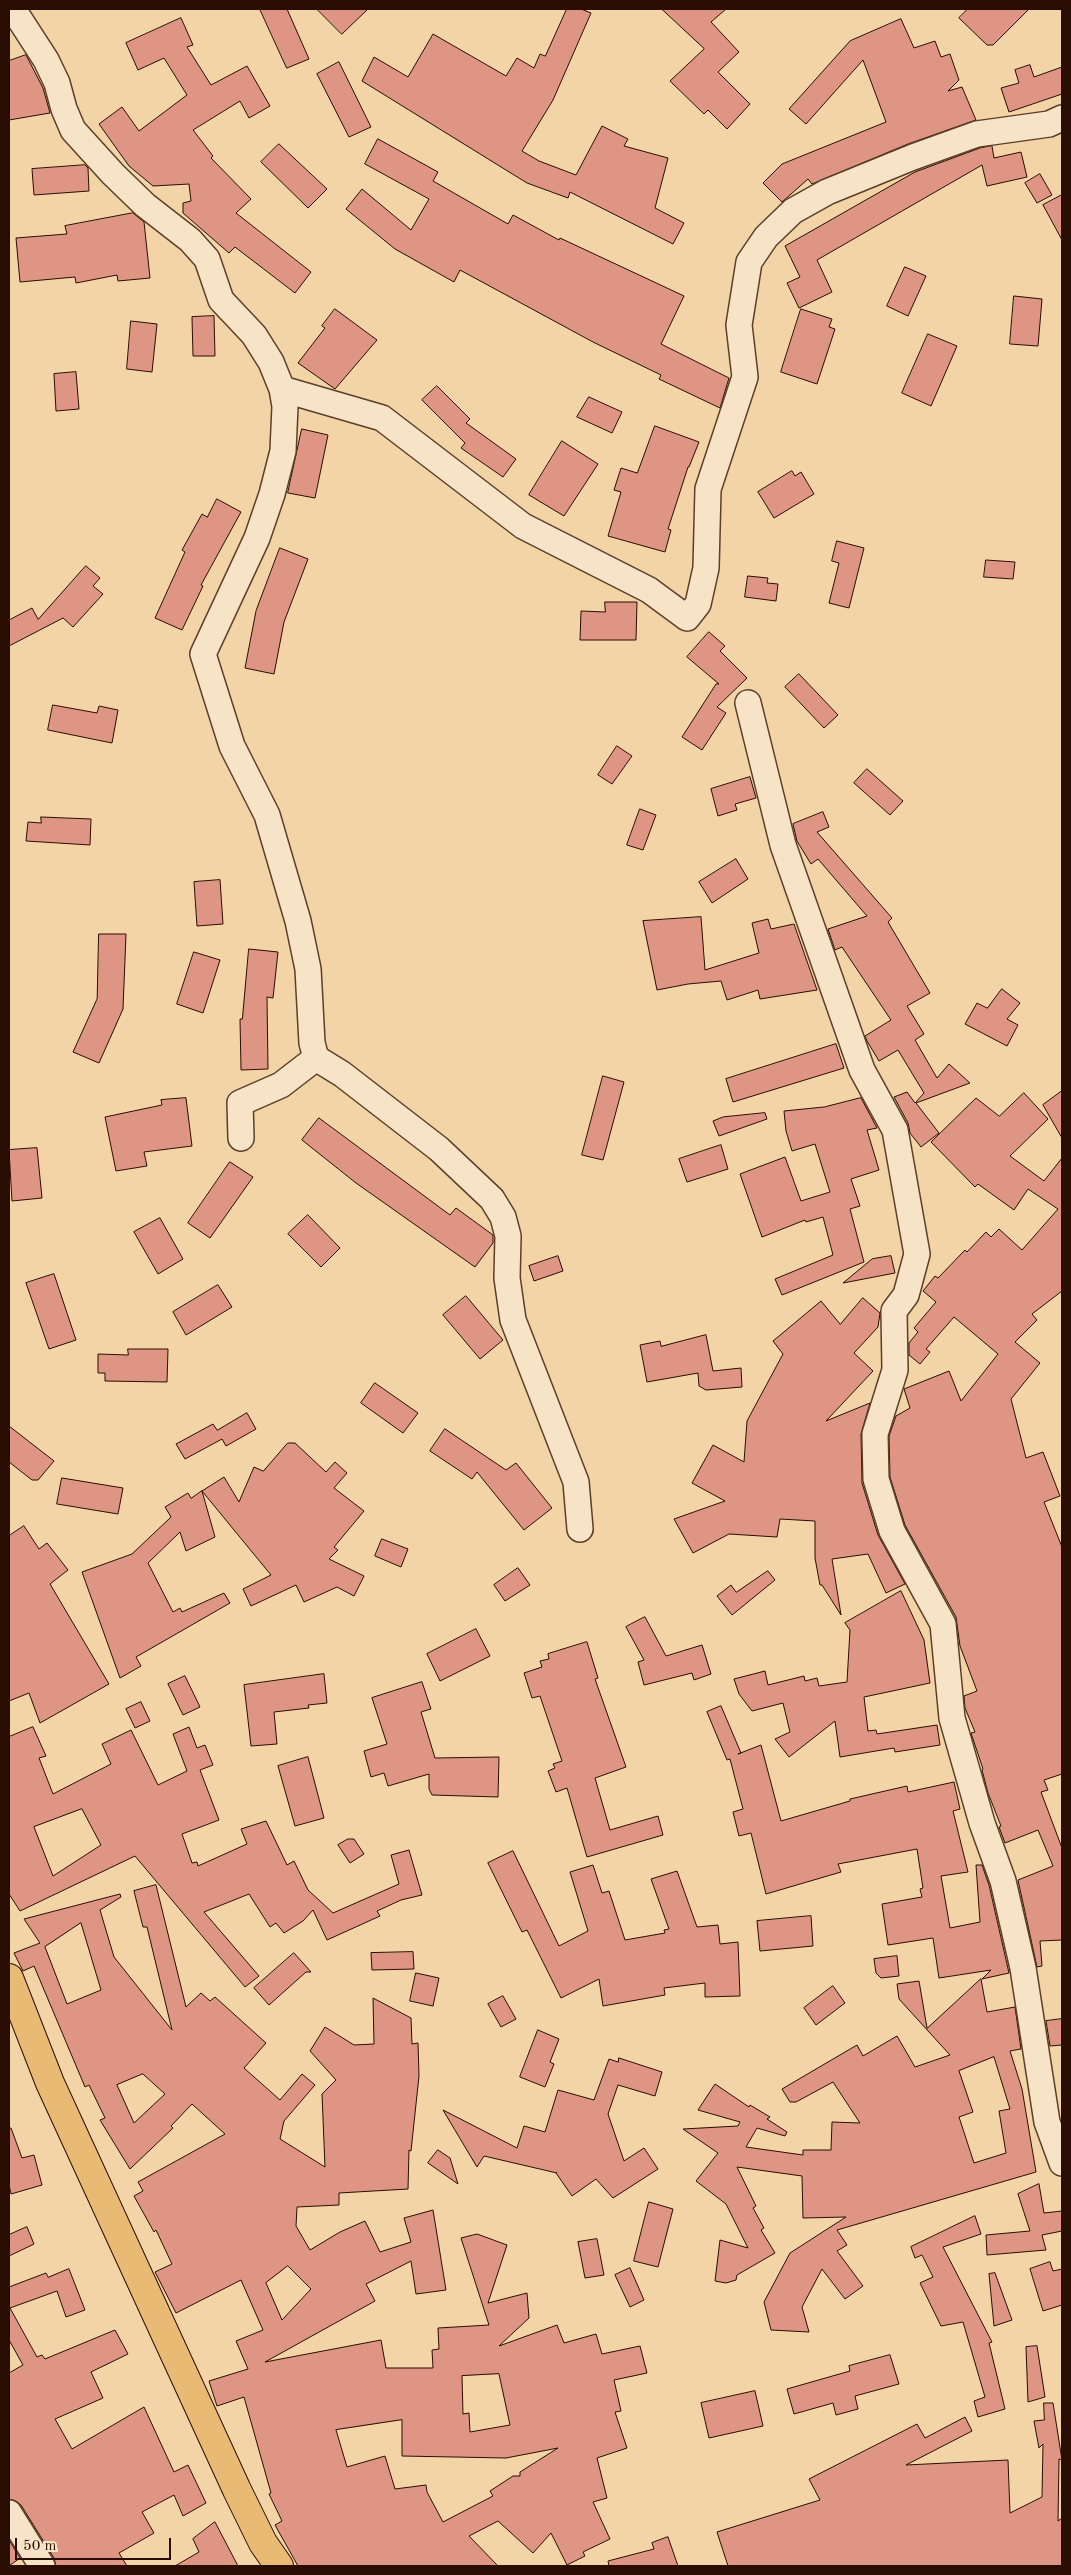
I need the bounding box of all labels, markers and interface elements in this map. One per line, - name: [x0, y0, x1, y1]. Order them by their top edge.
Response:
- scale bar: [18, 2528, 174, 2560]
- text: 50 m: [23, 2539, 57, 2554]

